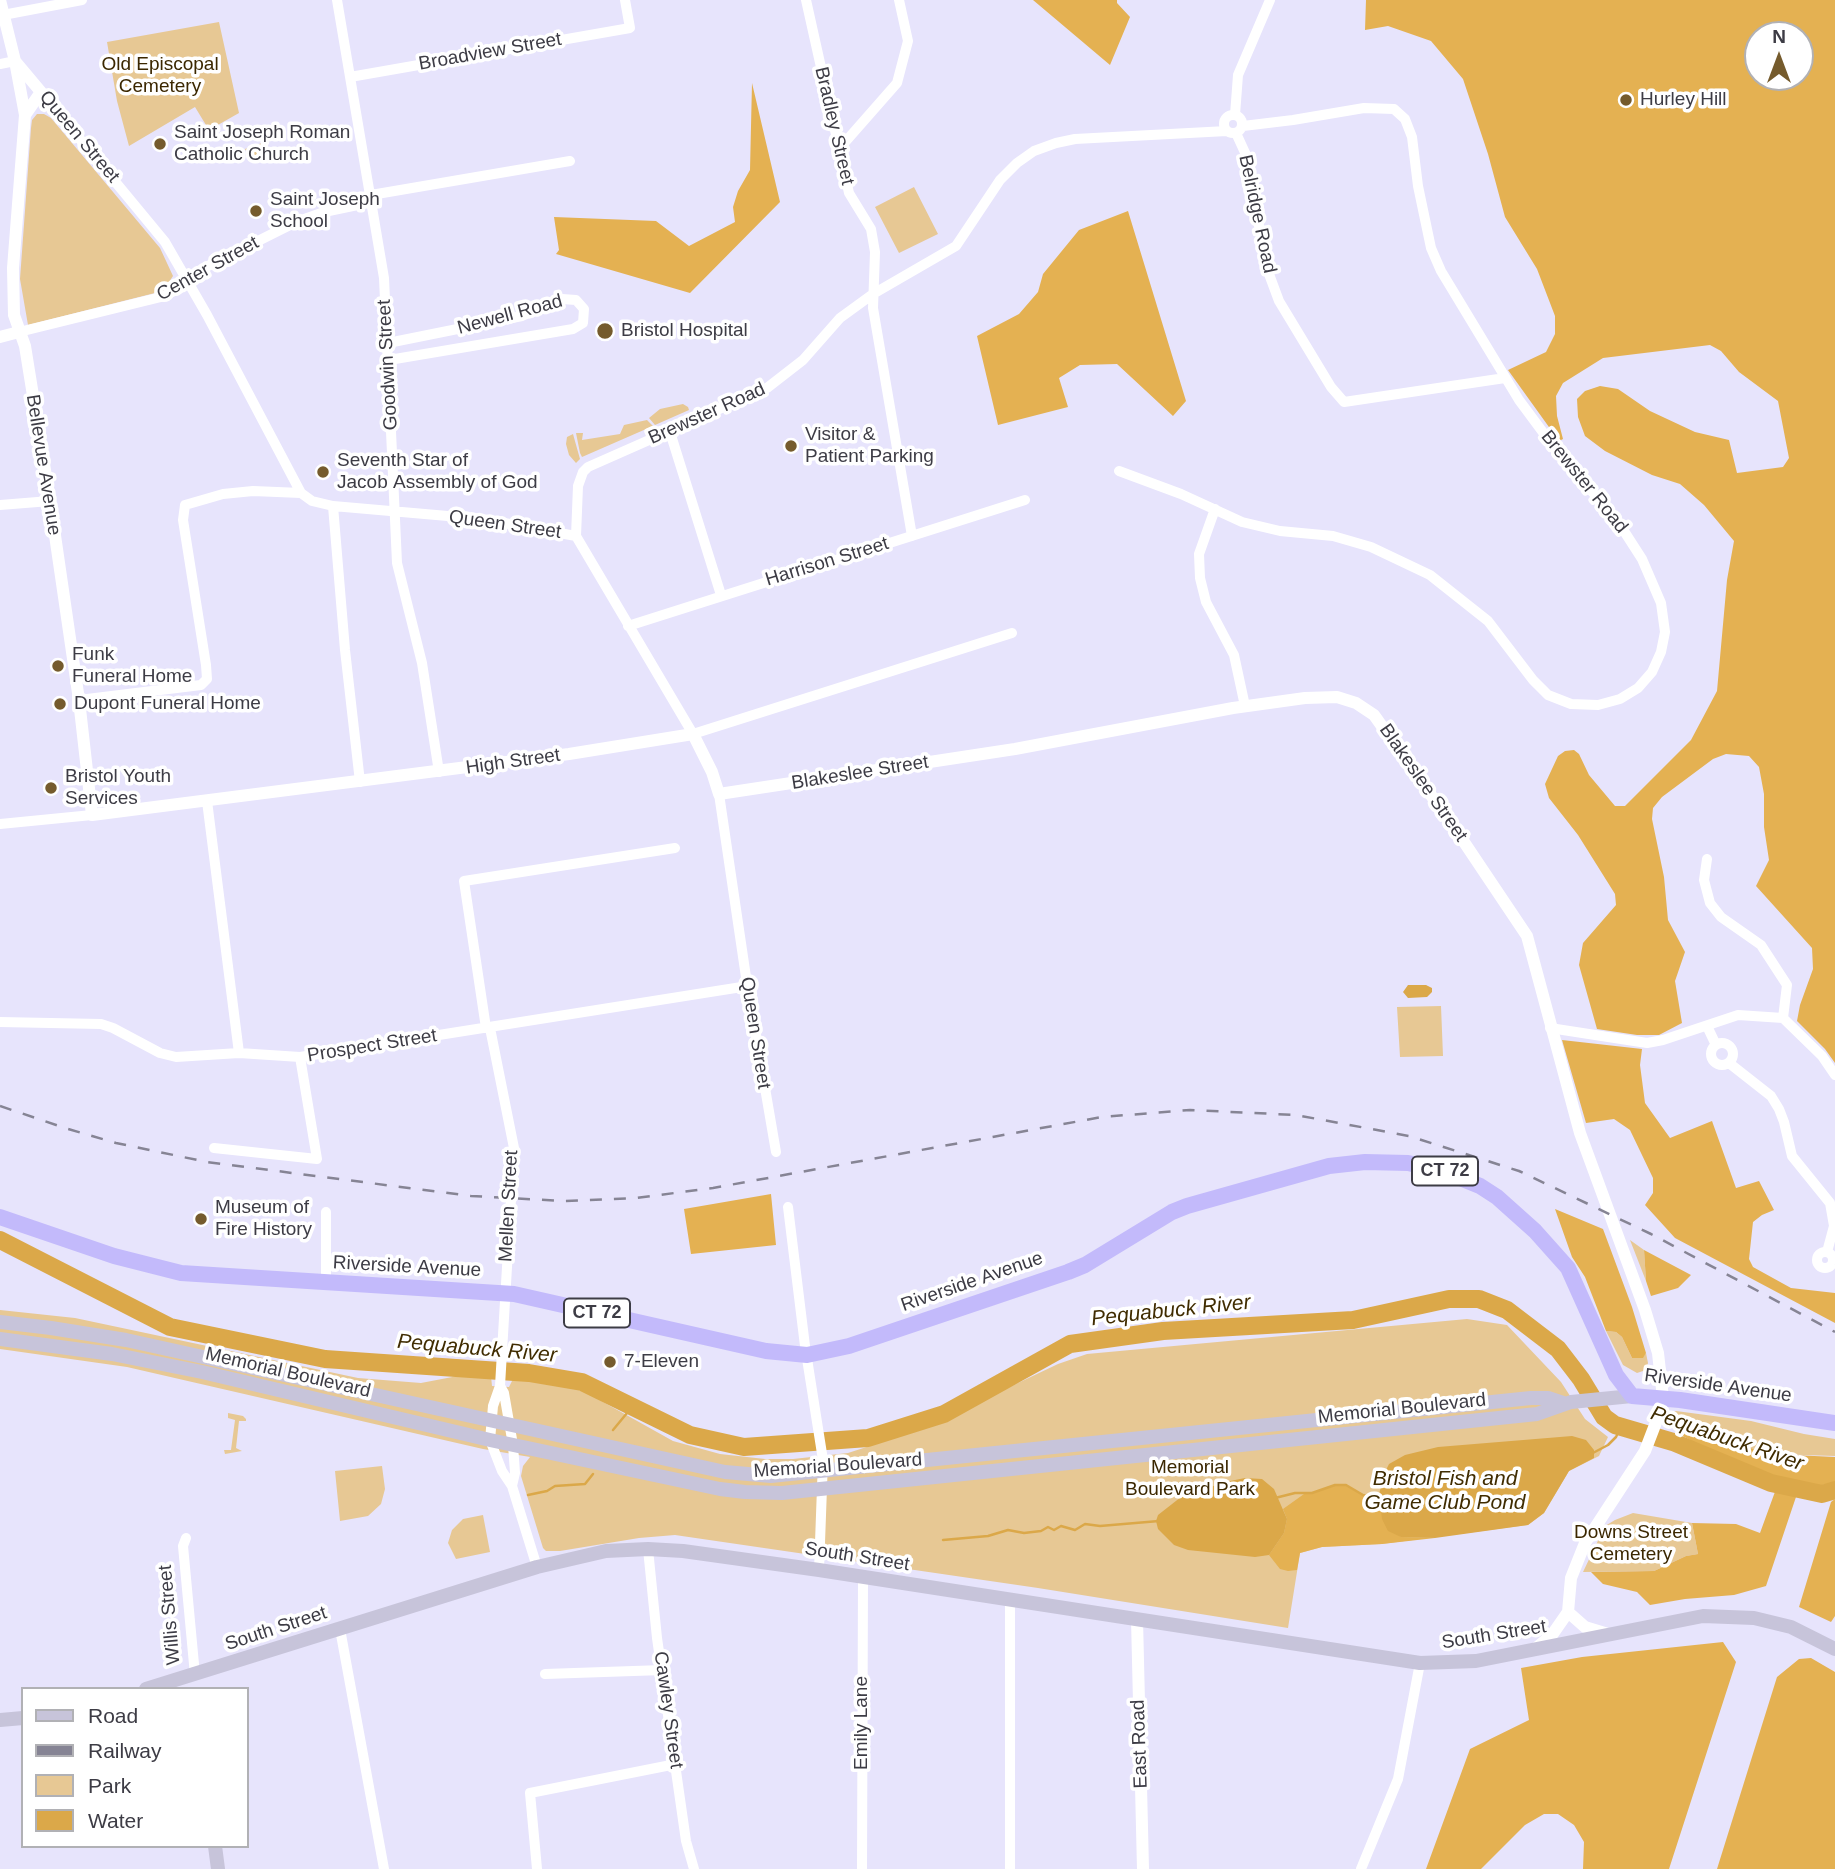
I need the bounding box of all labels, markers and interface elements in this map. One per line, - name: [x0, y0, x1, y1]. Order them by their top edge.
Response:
- north arrow: [1744, 21, 1814, 91]
- text: N: [1772, 26, 1786, 47]
- street label: Broadview Street: [417, 28, 563, 76]
- park label: Old Episcopal Cemetery: [101, 54, 219, 98]
- street label: Bradley Street: [809, 65, 859, 187]
- street label: Queen Street: [34, 86, 124, 188]
- place label: Hurley Hill: [1640, 89, 1727, 111]
- marker: Hurley Hill: [1618, 92, 1634, 108]
- place label: Saint Joseph Roman Catholic Church: [174, 122, 350, 166]
- marker: Saint Joseph Roman Catholic Church: [152, 136, 168, 152]
- street label: Belridge Road: [1233, 153, 1281, 275]
- place label: Saint Joseph School: [270, 189, 380, 233]
- marker: Saint Joseph School: [248, 203, 264, 219]
- street label: Center Street: [153, 232, 263, 306]
- street label: Newell Road: [455, 290, 565, 340]
- street label: Goodwin Street: [373, 299, 403, 431]
- place label: Bristol Hospital: [621, 320, 748, 342]
- marker: Bristol Hospital: [595, 321, 615, 341]
- street label: Brewster Road: [645, 378, 769, 450]
- street label: Bellevue Avenue: [21, 393, 65, 537]
- place label: Visitor & Patient Parking: [805, 424, 934, 468]
- street label: Brewster Road: [1536, 426, 1632, 538]
- marker: Visitor & Patient Parking: [783, 438, 799, 454]
- place label: Seventh Star of Jacob Assembly of God: [337, 450, 538, 494]
- marker: Seventh Star of Jacob Assembly of God: [315, 464, 331, 480]
- street label: Queen Street: [447, 506, 563, 544]
- street label: Harrison Street: [763, 532, 891, 592]
- place label: Funk Funeral Home: [72, 644, 192, 688]
- marker: Funk Funeral Home: [50, 658, 66, 674]
- place label: Dupont Funeral Home: [74, 693, 261, 715]
- marker: Dupont Funeral Home: [52, 696, 68, 712]
- street label: Blakeslee Street: [1374, 720, 1472, 846]
- street label: High Street: [464, 744, 562, 780]
- street label: Blakeslee Street: [790, 751, 930, 795]
- place label: Bristol Youth Services: [65, 766, 171, 810]
- marker: Bristol Youth Services: [43, 780, 59, 796]
- street label: Queen Street: [735, 975, 775, 1091]
- street label: Prospect Street: [306, 1024, 438, 1068]
- street label: Mellen Street: [495, 1150, 523, 1262]
- road number: CT 72: [1412, 1156, 1478, 1186]
- place label: Museum of Fire History: [215, 1197, 312, 1241]
- marker: Museum of Fire History: [193, 1211, 209, 1227]
- street label: Riverside Avenue: [898, 1247, 1046, 1317]
- street label: Riverside Avenue: [332, 1252, 482, 1282]
- water label: Pequabuck River: [1090, 1290, 1252, 1332]
- road number: CT 72: [564, 1298, 630, 1328]
- water label: Pequabuck River: [396, 1329, 558, 1369]
- street label: Memorial Boulevard: [203, 1343, 373, 1403]
- place label: 7-Eleven: [624, 1351, 699, 1373]
- marker: 7-Eleven: [602, 1354, 618, 1370]
- street label: Riverside Avenue: [1643, 1364, 1793, 1408]
- street label: Memorial Boulevard: [1317, 1389, 1487, 1429]
- water label: Pequabuck River: [1647, 1401, 1807, 1477]
- street label: Memorial Boulevard: [753, 1449, 923, 1483]
- park label: Memorial Boulevard Park: [1125, 1457, 1255, 1501]
- water label: Bristol Fish and Game Club Pond: [1364, 1466, 1526, 1516]
- park label: Downs Street Cemetery: [1574, 1522, 1688, 1566]
- street label: South Street: [803, 1537, 911, 1577]
- street label: Willis Street: [154, 1564, 186, 1666]
- street label: South Street: [222, 1602, 330, 1656]
- street label: South Street: [1440, 1615, 1548, 1655]
- street label: Cawley Street: [648, 1650, 688, 1770]
- street label: Emily Lane: [851, 1676, 873, 1770]
- legend: [21, 1687, 248, 1848]
- street label: East Road: [1127, 1699, 1153, 1789]
- text: Road: [88, 1704, 138, 1727]
- text: Railway: [88, 1739, 162, 1762]
- text: Park: [88, 1774, 131, 1797]
- text: Water: [88, 1809, 143, 1832]

